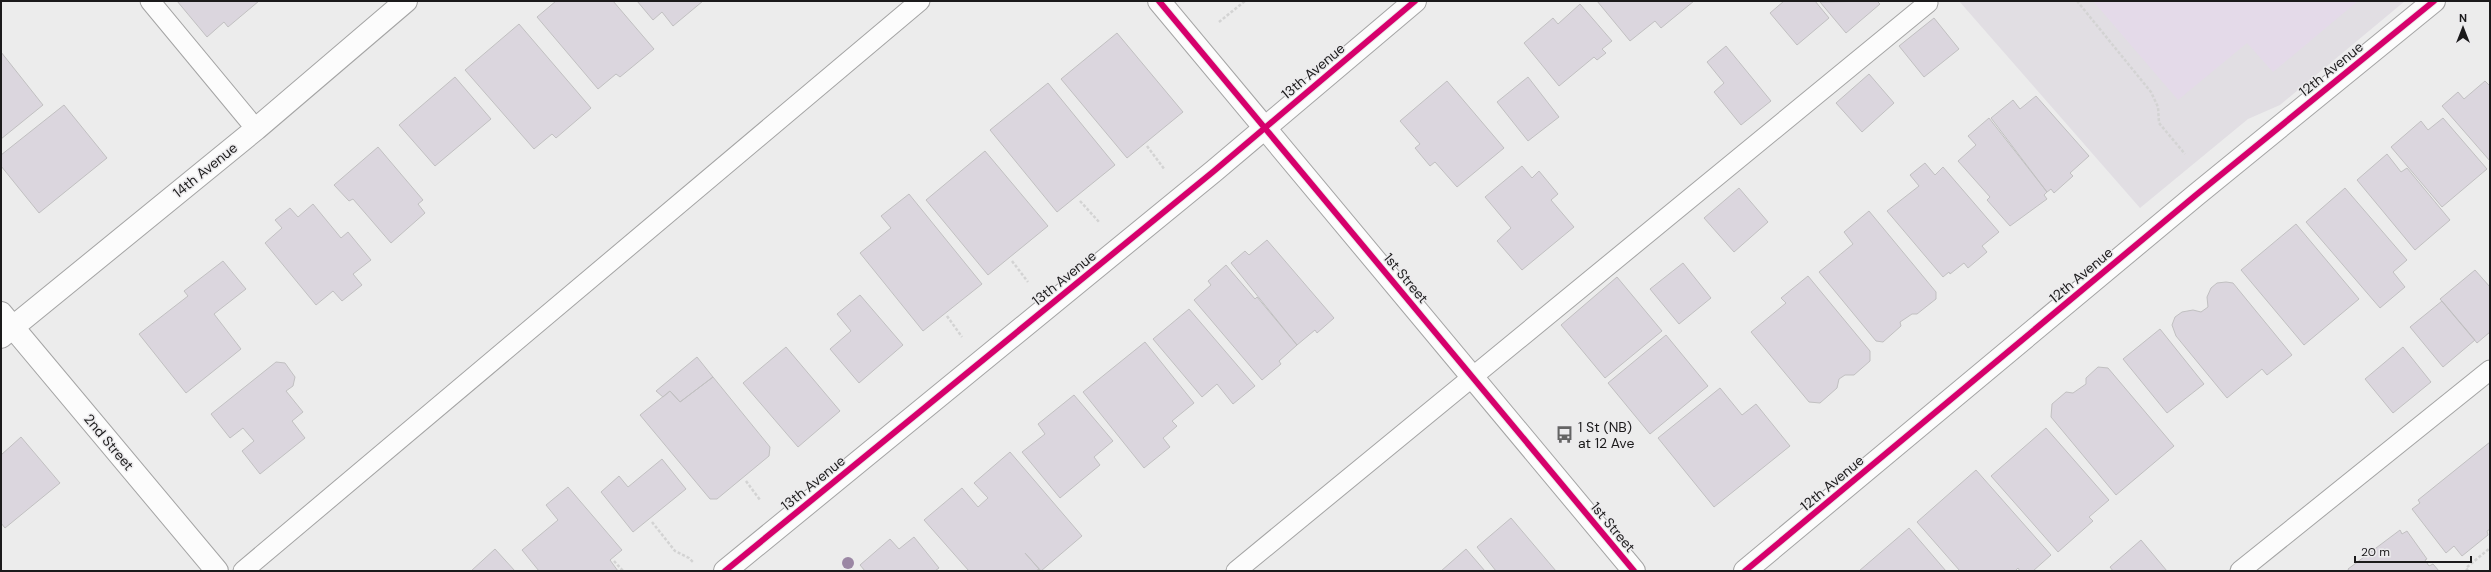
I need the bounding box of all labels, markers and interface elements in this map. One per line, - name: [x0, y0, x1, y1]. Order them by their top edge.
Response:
- north arrow: [2443, 8, 2483, 48]
- text: N: [2459, 11, 2467, 25]
- street label: 12th Avenue: [2295, 38, 2367, 100]
- street label: 13th Avenue: [1278, 39, 1348, 103]
- street label: 14th Avenue: [169, 139, 241, 201]
- street label: 12th Avenue: [2046, 243, 2116, 307]
- street label: 13th Avenue: [1028, 247, 1100, 309]
- street label: 1st Street: [1380, 249, 1432, 307]
- street label: 2nd Street: [80, 410, 138, 474]
- place label: 1 St (NB) at 12 Ave: [1578, 418, 1634, 452]
- bus stop icon: 1 St (NB) at 12 Ave: [1555, 425, 1575, 445]
- street label: 12th Avenue: [1797, 451, 1867, 515]
- street label: 13th Avenue: [777, 452, 849, 514]
- street label: 1st Street: [1587, 498, 1639, 556]
- scale bar: [2355, 538, 2471, 564]
- text: 20 m: [2361, 544, 2390, 560]

